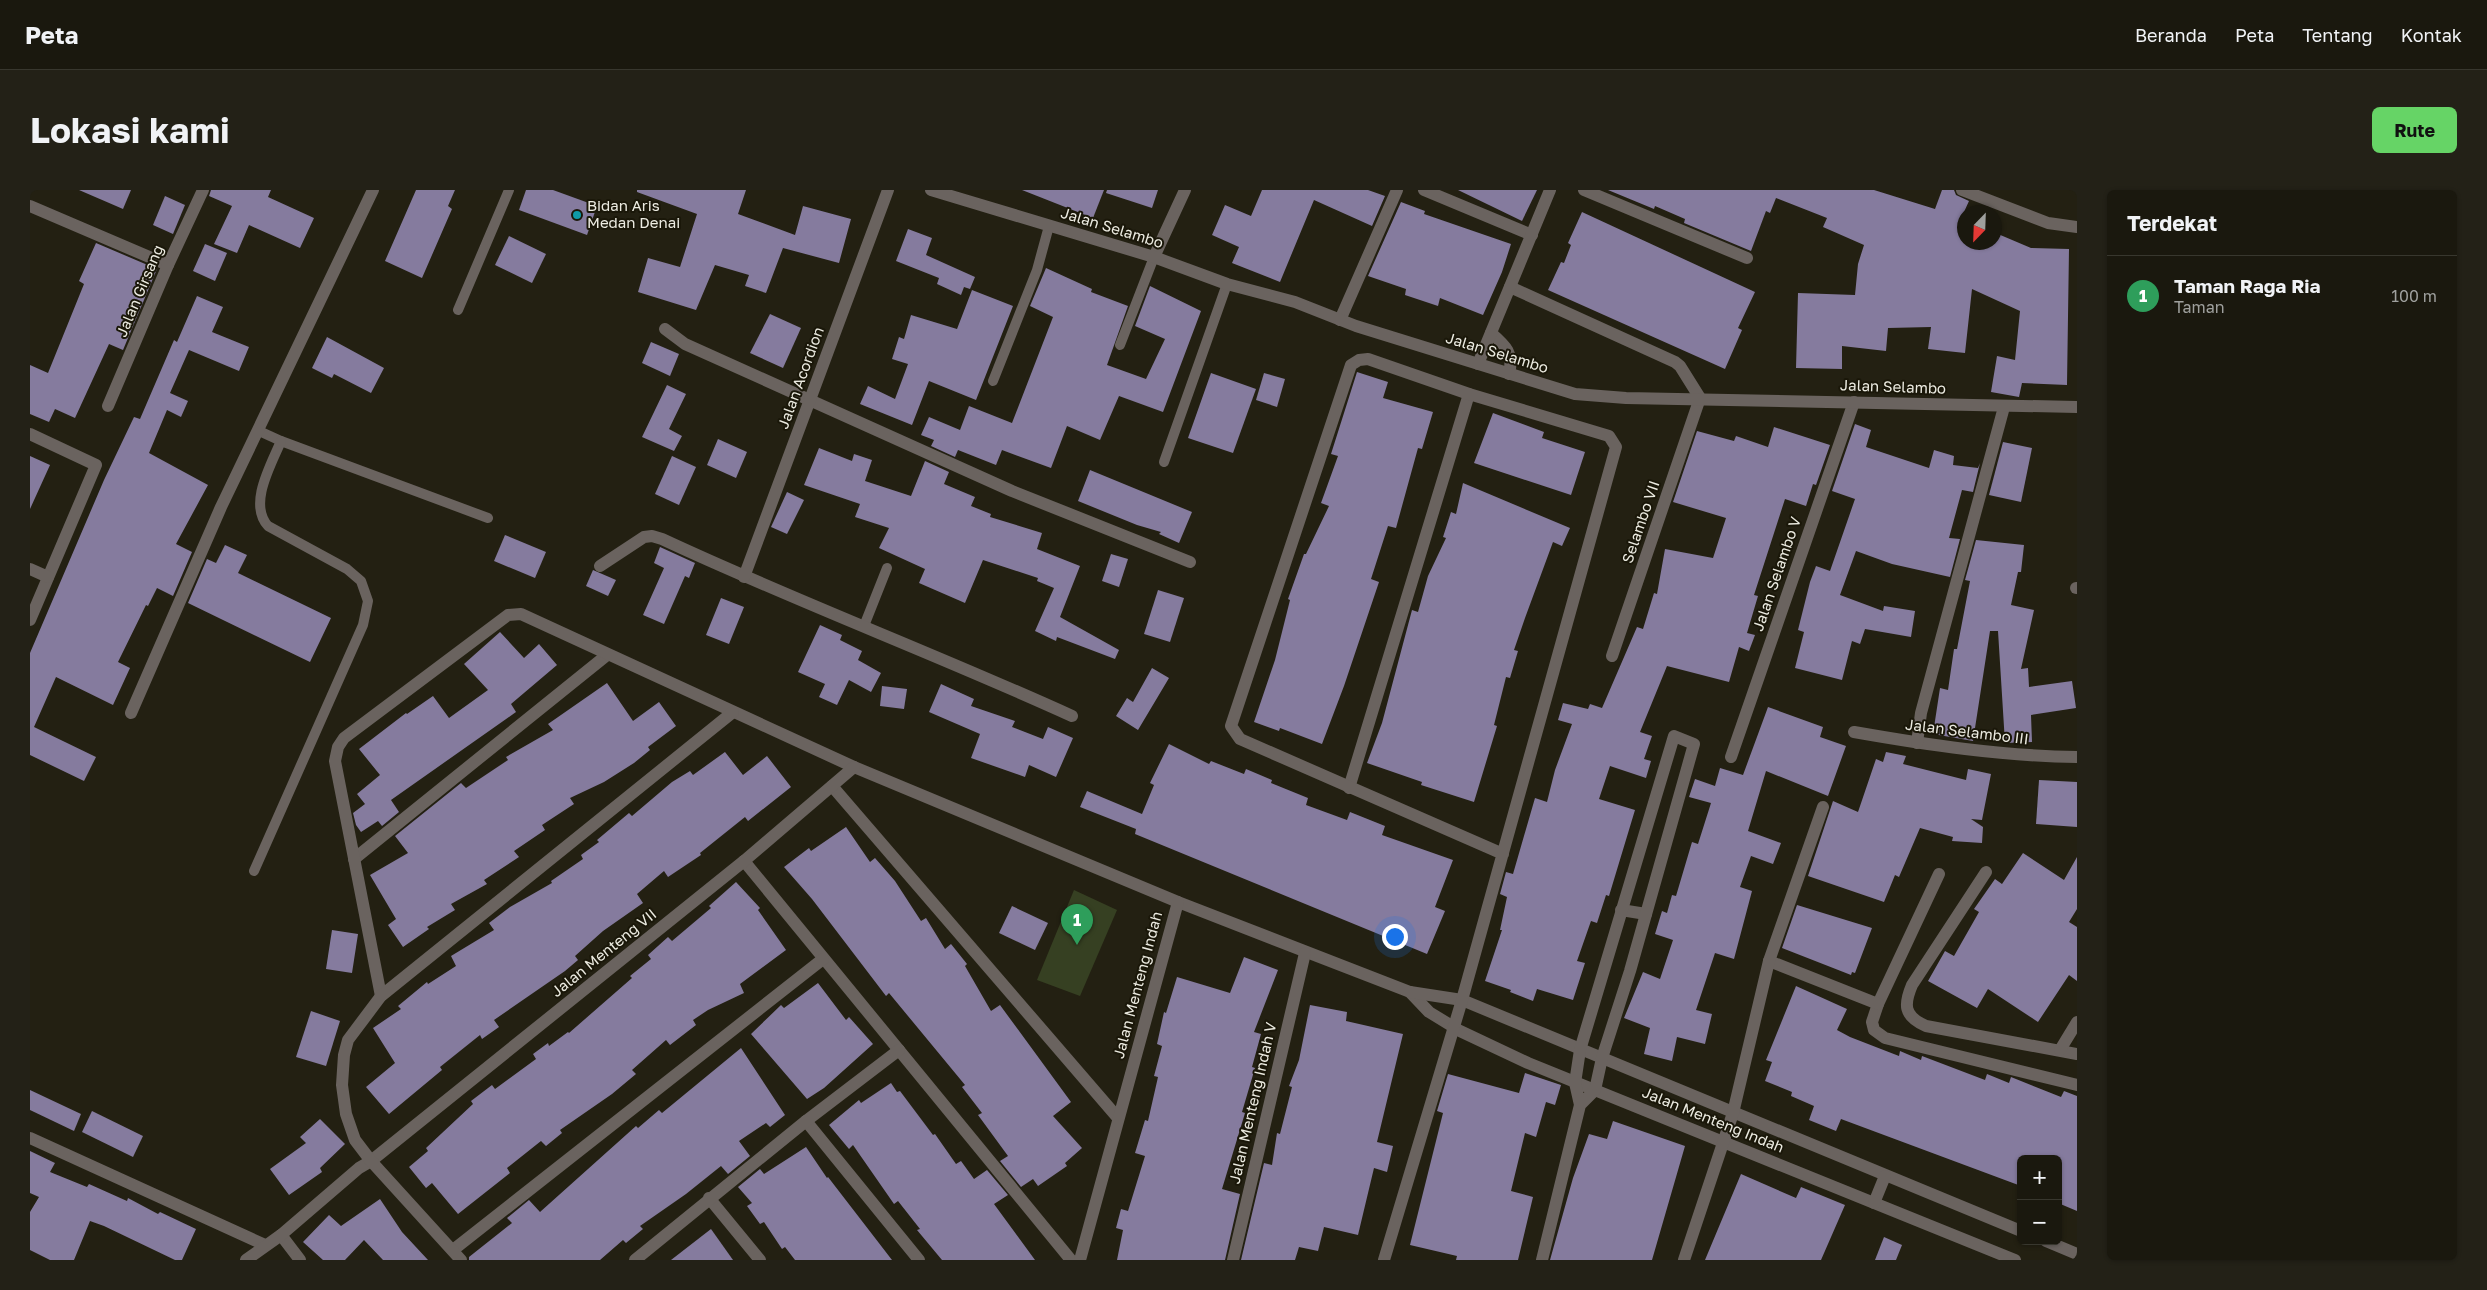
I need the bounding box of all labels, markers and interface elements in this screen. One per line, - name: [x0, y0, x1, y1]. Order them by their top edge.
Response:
- text: Peta: [25, 20, 78, 49]
- text: Beranda: [2135, 24, 2207, 46]
- text: Peta: [2235, 24, 2274, 46]
- text: Tentang: [2302, 24, 2373, 46]
- text: Kontak: [2401, 24, 2462, 46]
- button: Rute: [2372, 107, 2457, 153]
- text: Lokasi kami: [30, 109, 230, 151]
- place label: Bidan Aris Medan Denai: [587, 196, 680, 231]
- street label: Jalan Selambo: [1059, 203, 1166, 251]
- north arrow: [1957, 205, 2002, 250]
- marker: Bidan Aris Medan Denai: [571, 209, 583, 221]
- text: Terdekat: [2127, 210, 2217, 236]
- street label: Jalan Girsang: [112, 242, 167, 339]
- text: Taman Raga Ria: [2174, 274, 2321, 297]
- text: 1: [2139, 286, 2147, 306]
- text: 100 m: [2391, 286, 2437, 306]
- text: Taman: [2174, 297, 2225, 317]
- street label: Jalan Acordion: [773, 324, 827, 431]
- street label: Jalan Selambo: [1444, 328, 1551, 376]
- street label: Jalan Selambo: [1840, 375, 1946, 397]
- street label: Selambo VII: [1617, 478, 1663, 565]
- street label: Jalan Selambo V: [1748, 514, 1804, 633]
- street label: Jalan Selambo III: [1904, 715, 2030, 747]
- street label: Jalan Menteng VII: [547, 904, 660, 1000]
- pin: 1: [1061, 904, 1093, 945]
- street label: Jalan Menteng Indah: [1109, 909, 1165, 1060]
- your location: [1382, 924, 1408, 950]
- street label: Jalan Menteng Indah V: [1225, 1020, 1279, 1185]
- street label: Jalan Menteng Indah: [1640, 1082, 1787, 1156]
- map controls: [2017, 1155, 2062, 1245]
- button: +: [2017, 1155, 2062, 1200]
- button: −: [2017, 1200, 2062, 1245]

